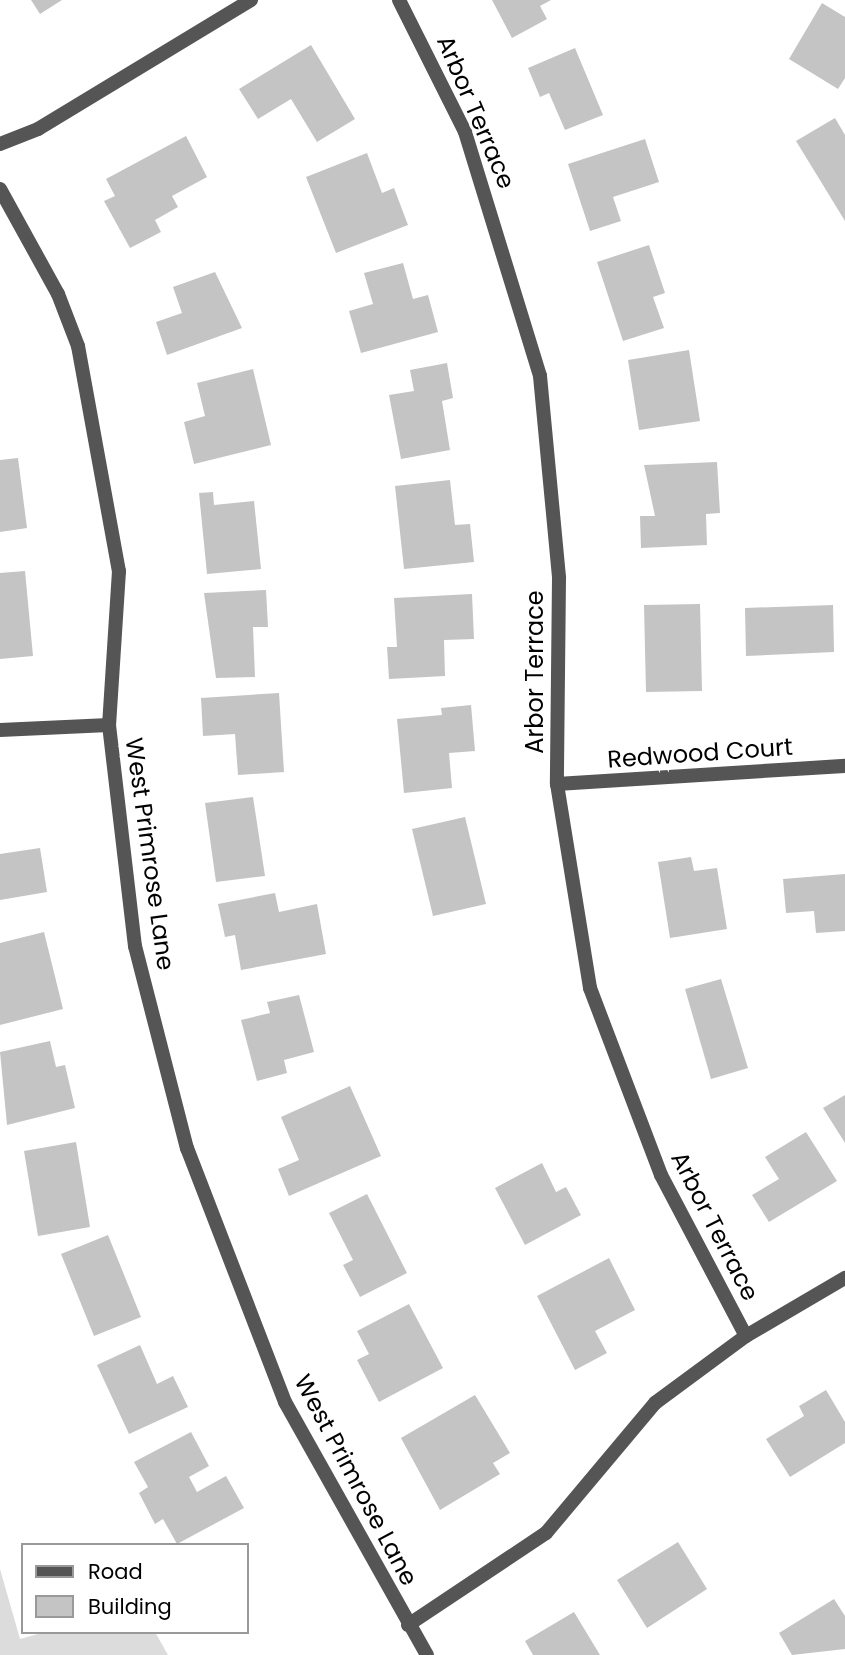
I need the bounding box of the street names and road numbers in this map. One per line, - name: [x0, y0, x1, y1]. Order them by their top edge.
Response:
- street label: Arbor Terrace: [431, 31, 521, 193]
- street label: Arbor Terrace: [521, 590, 549, 754]
- street label: Redwood Court: [606, 732, 794, 774]
- street label: West Primrose Lane: [119, 736, 181, 972]
- street label: Arbor Terrace: [665, 1147, 765, 1305]
- street label: West Primrose Lane: [288, 1370, 424, 1590]

